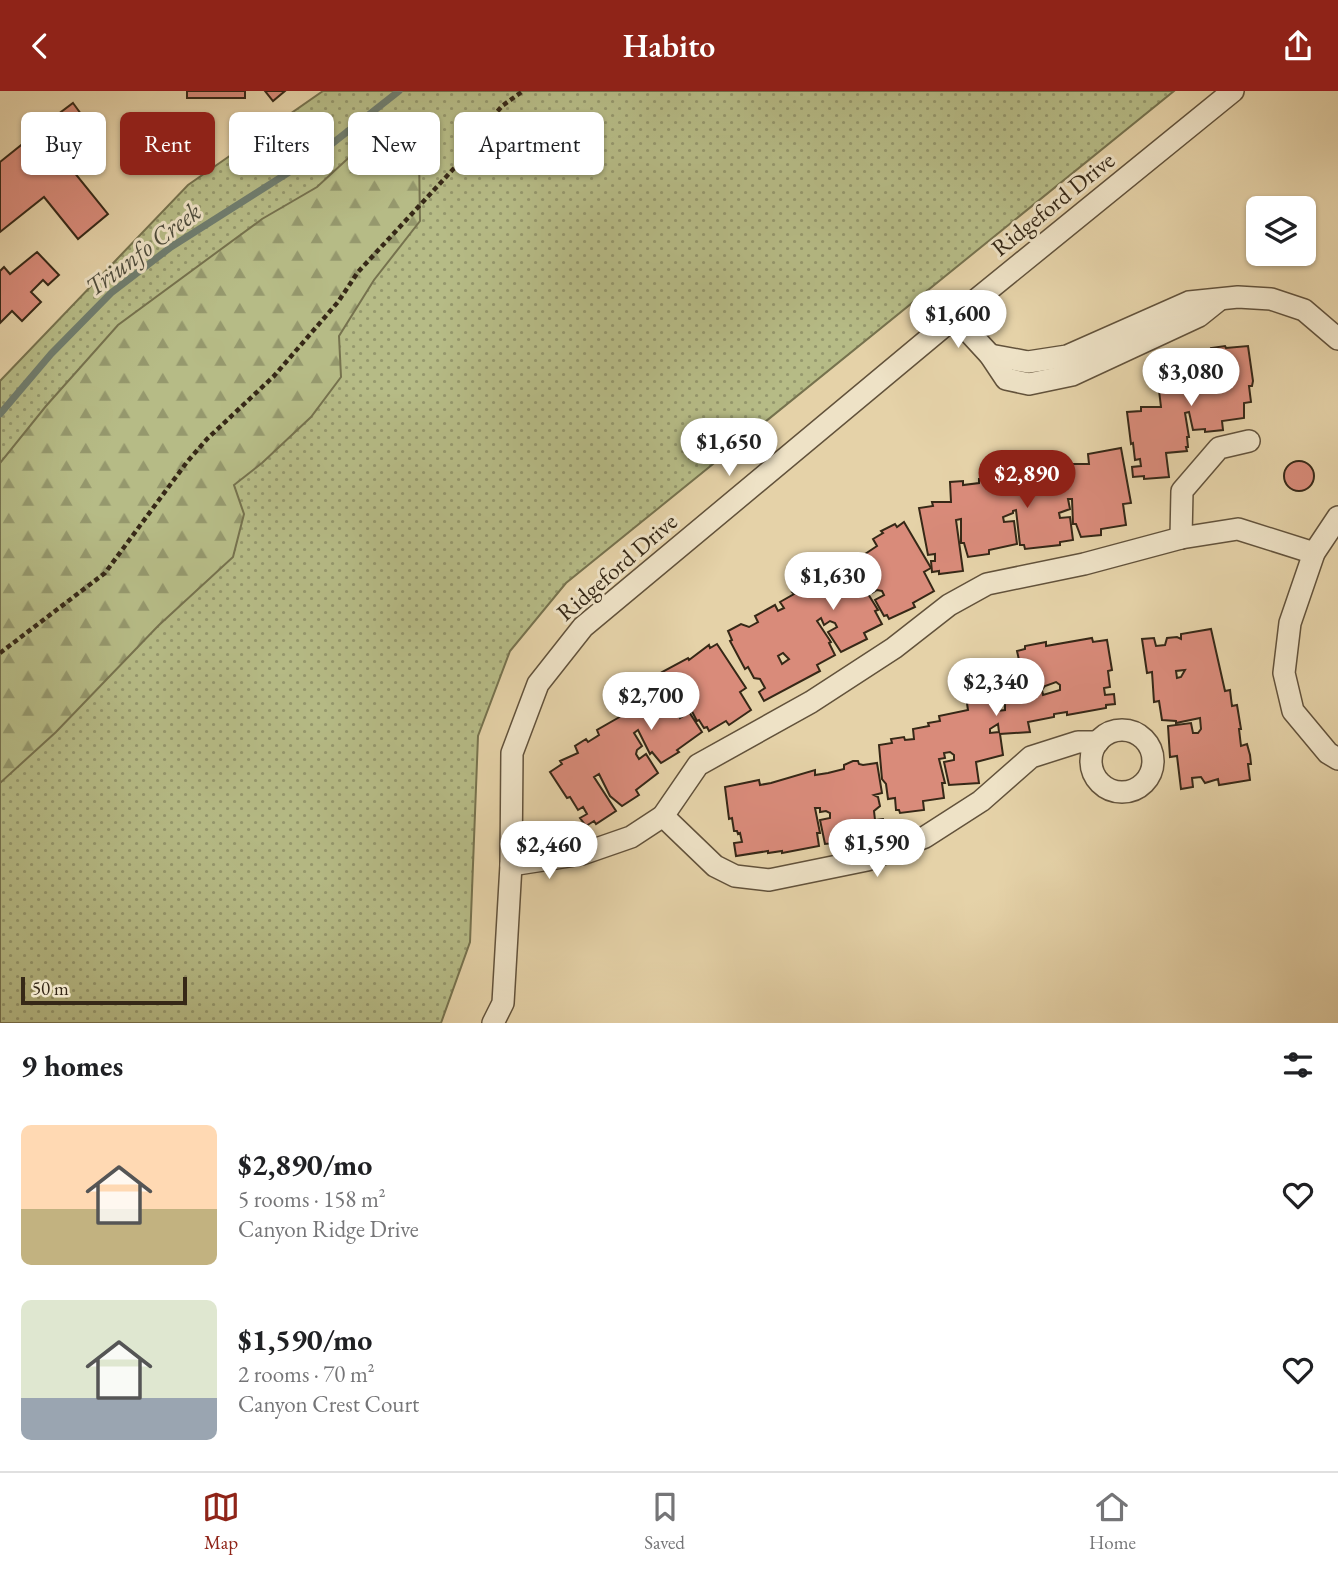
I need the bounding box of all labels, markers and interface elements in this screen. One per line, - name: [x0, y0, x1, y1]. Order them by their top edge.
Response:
- text: Habito: [623, 25, 715, 67]
- icon: back: [21, 27, 59, 65]
- icon: share: [1279, 27, 1317, 65]
- chip: Buy: [21, 112, 106, 175]
- chip: Rent: [120, 112, 215, 175]
- chip: Filters: [229, 112, 334, 175]
- chip: New: [348, 112, 440, 175]
- chip: Apartment: [454, 112, 604, 175]
- street label: Ridgeford Drive: [985, 144, 1121, 263]
- water label: Triunfo Creek: [78, 194, 208, 304]
- map controls: [1246, 196, 1316, 266]
- button: layers: [1246, 196, 1316, 266]
- pin: $1,600: [901, 291, 1015, 350]
- text: $1,600: [926, 298, 990, 328]
- pin: $3,080: [1134, 349, 1248, 408]
- text: $3,080: [1159, 356, 1223, 386]
- pin: $1,650: [672, 419, 786, 478]
- text: $1,650: [697, 426, 761, 456]
- pin: $2,890: [970, 451, 1084, 510]
- text: $2,890: [995, 458, 1059, 488]
- street label: Ridgeford Drive: [550, 506, 683, 628]
- pin: $1,630: [776, 553, 890, 612]
- text: $1,630: [801, 560, 865, 590]
- pin: $2,340: [939, 659, 1053, 718]
- text: $2,340: [964, 666, 1028, 696]
- pin: $2,700: [594, 673, 708, 732]
- text: $2,700: [619, 680, 683, 710]
- pin: $1,590: [820, 819, 934, 879]
- pin: $2,460: [492, 821, 606, 881]
- text: $1,590: [845, 827, 909, 857]
- text: $2,460: [517, 829, 581, 859]
- scale bar: [21, 974, 187, 1006]
- text: 50 m: [32, 976, 69, 1001]
- text: 9 homes: [21, 1046, 123, 1085]
- icon: filters: [1279, 1046, 1317, 1084]
- text: $2,890/mo: [238, 1145, 372, 1184]
- icon: home: [77, 1153, 161, 1237]
- icon: heart: [1279, 1176, 1317, 1214]
- text: 5 rooms · 158 m²: [238, 1184, 386, 1214]
- text: Canyon Ridge Drive: [238, 1214, 419, 1244]
- text: $1,590/mo: [238, 1320, 372, 1359]
- icon: home: [77, 1328, 161, 1412]
- icon: heart: [1279, 1351, 1317, 1389]
- text: 2 rooms · 70 m²: [238, 1359, 375, 1389]
- text: Canyon Crest Court: [238, 1389, 419, 1419]
- tab: Map: [202, 1488, 240, 1555]
- tab: Saved: [644, 1488, 685, 1555]
- tab: Home: [1089, 1488, 1136, 1555]

